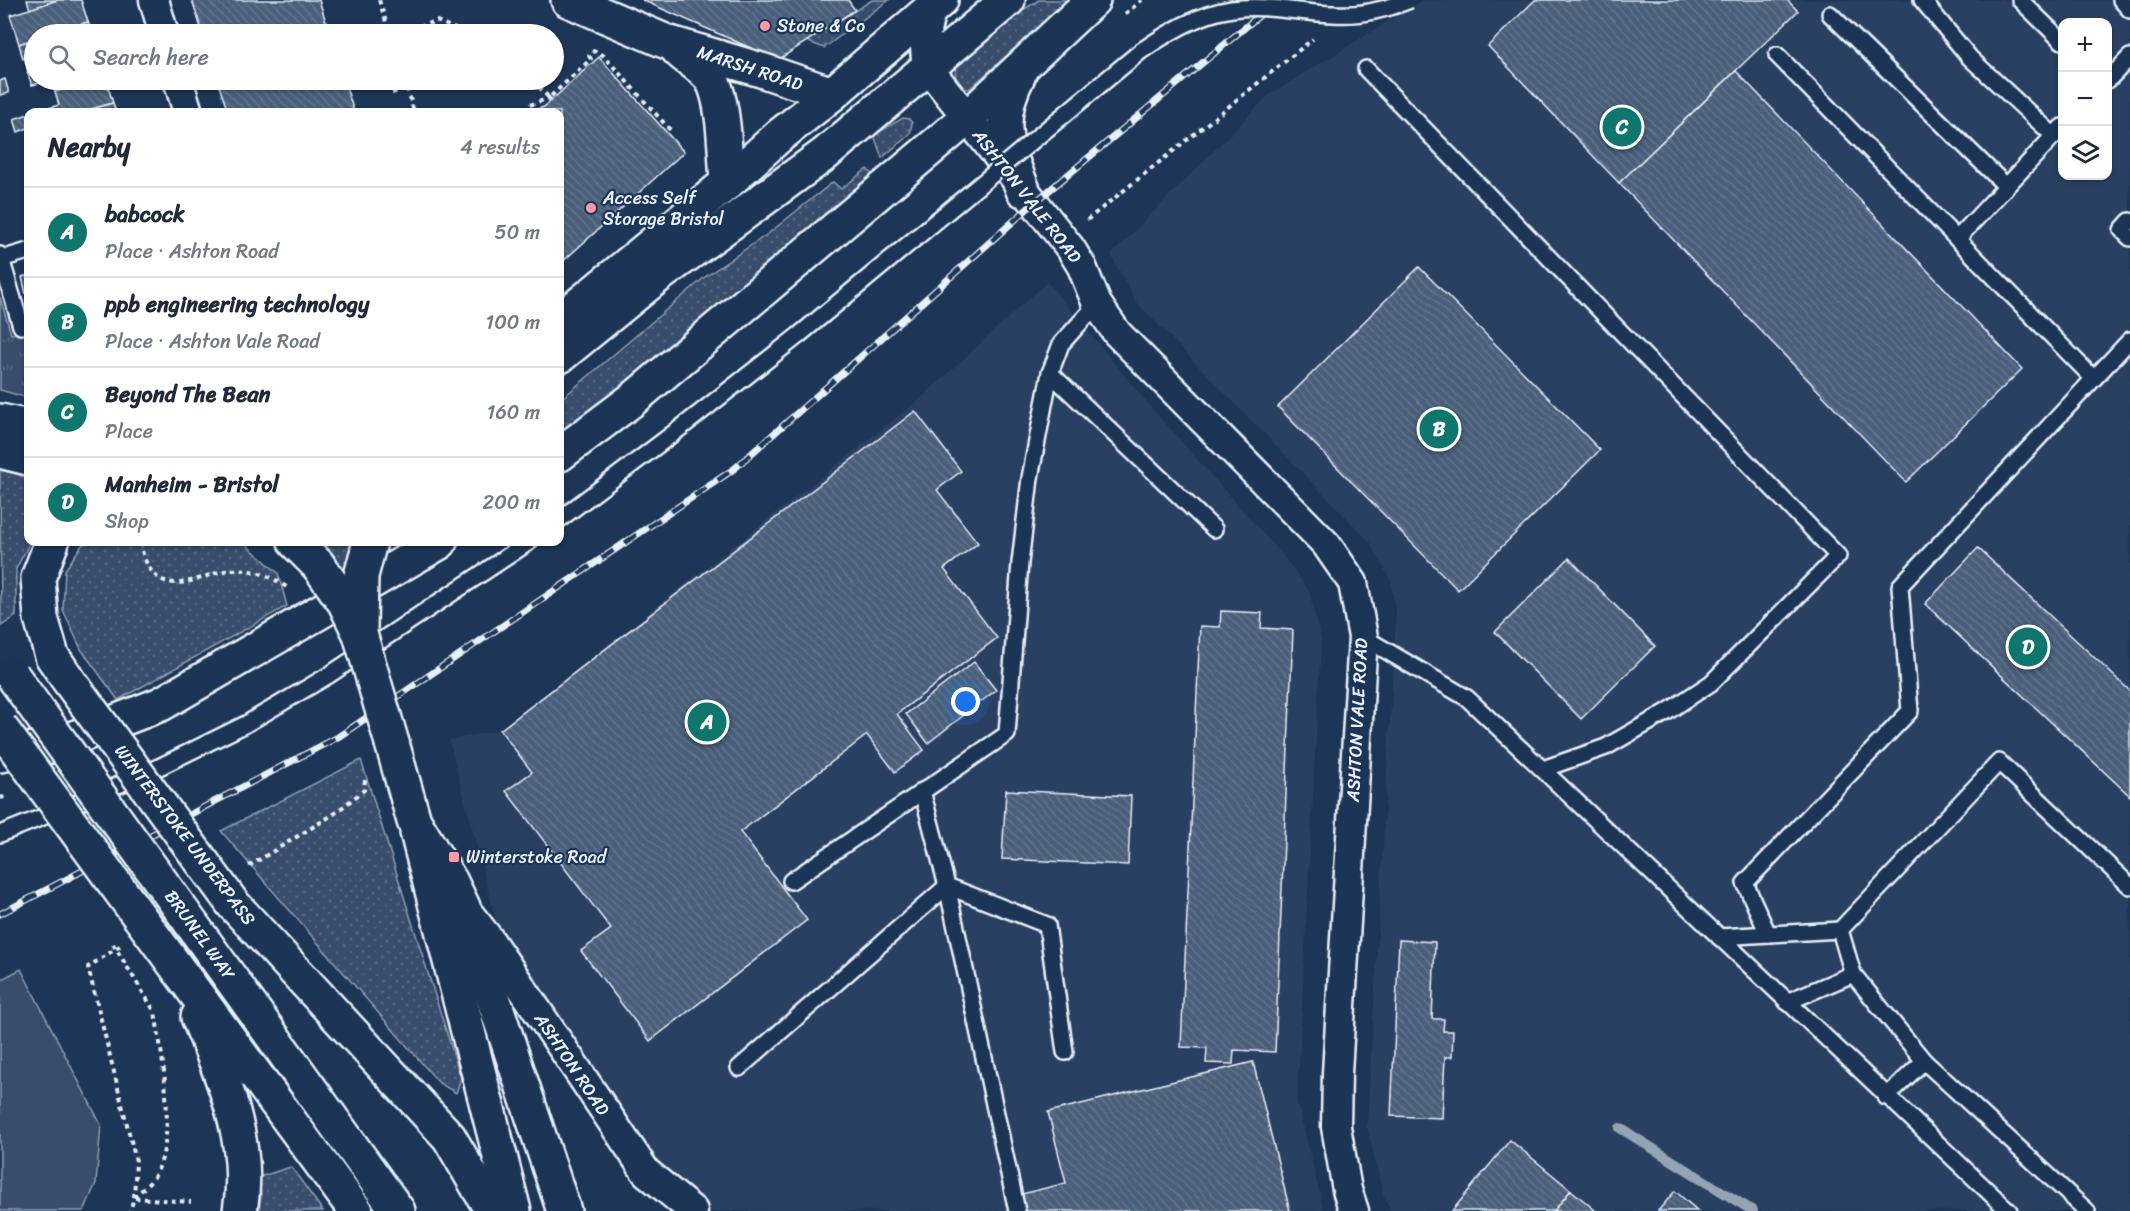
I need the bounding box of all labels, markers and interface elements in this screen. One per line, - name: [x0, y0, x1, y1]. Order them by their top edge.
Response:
- place label: Stone & Co: [777, 10, 865, 42]
- map controls: [2058, 18, 2112, 180]
- button: +: [2058, 18, 2112, 72]
- marker: Stone & Co: [758, 19, 772, 33]
- search box: [24, 24, 564, 90]
- street label: MARSH ROAD: [693, 36, 807, 100]
- text: Search here: [93, 38, 209, 77]
- icon: search: [45, 41, 78, 74]
- button: −: [2058, 72, 2112, 126]
- pin: C: [1602, 104, 1642, 150]
- street label: ASHTON VALE ROAD: [963, 121, 1090, 271]
- text: Nearby: [48, 124, 130, 170]
- button: layers: [2058, 126, 2112, 180]
- text: 4 results: [460, 130, 540, 165]
- place label: Access Self Storage Bristol: [602, 182, 725, 235]
- text: babcock: [105, 195, 185, 234]
- marker: Access Self Storage Bristol: [584, 201, 598, 215]
- text: A: [61, 215, 74, 250]
- text: 50 m: [495, 215, 540, 250]
- text: Place · Ashton Road: [105, 234, 279, 269]
- text: ppb engineering technology: [105, 285, 369, 324]
- text: B: [61, 305, 74, 340]
- text: 100 m: [486, 305, 540, 340]
- text: Place · Ashton Vale Road: [105, 324, 320, 359]
- text: Beyond The Bean: [105, 375, 270, 414]
- text: C: [61, 395, 74, 430]
- text: 160 m: [487, 395, 540, 430]
- pin: B: [1420, 406, 1458, 452]
- text: Place: [105, 414, 153, 449]
- text: Manheim - Bristol: [105, 465, 279, 504]
- text: D: [62, 485, 73, 520]
- text: 200 m: [483, 485, 540, 520]
- text: Shop: [105, 504, 149, 539]
- pin: D: [2008, 624, 2048, 670]
- street label: ASHTON VALE ROAD: [1337, 637, 1377, 804]
- your location: [951, 687, 980, 716]
- pin: A: [688, 700, 726, 744]
- street label: WINTERSTOKE UNDERPASS: [106, 737, 264, 933]
- place label: Winterstoke Road: [466, 841, 608, 873]
- marker: Winterstoke Road: [447, 850, 461, 864]
- street label: BRUNEL WAY: [156, 883, 245, 988]
- street label: ASHTON ROAD: [525, 1005, 619, 1122]

